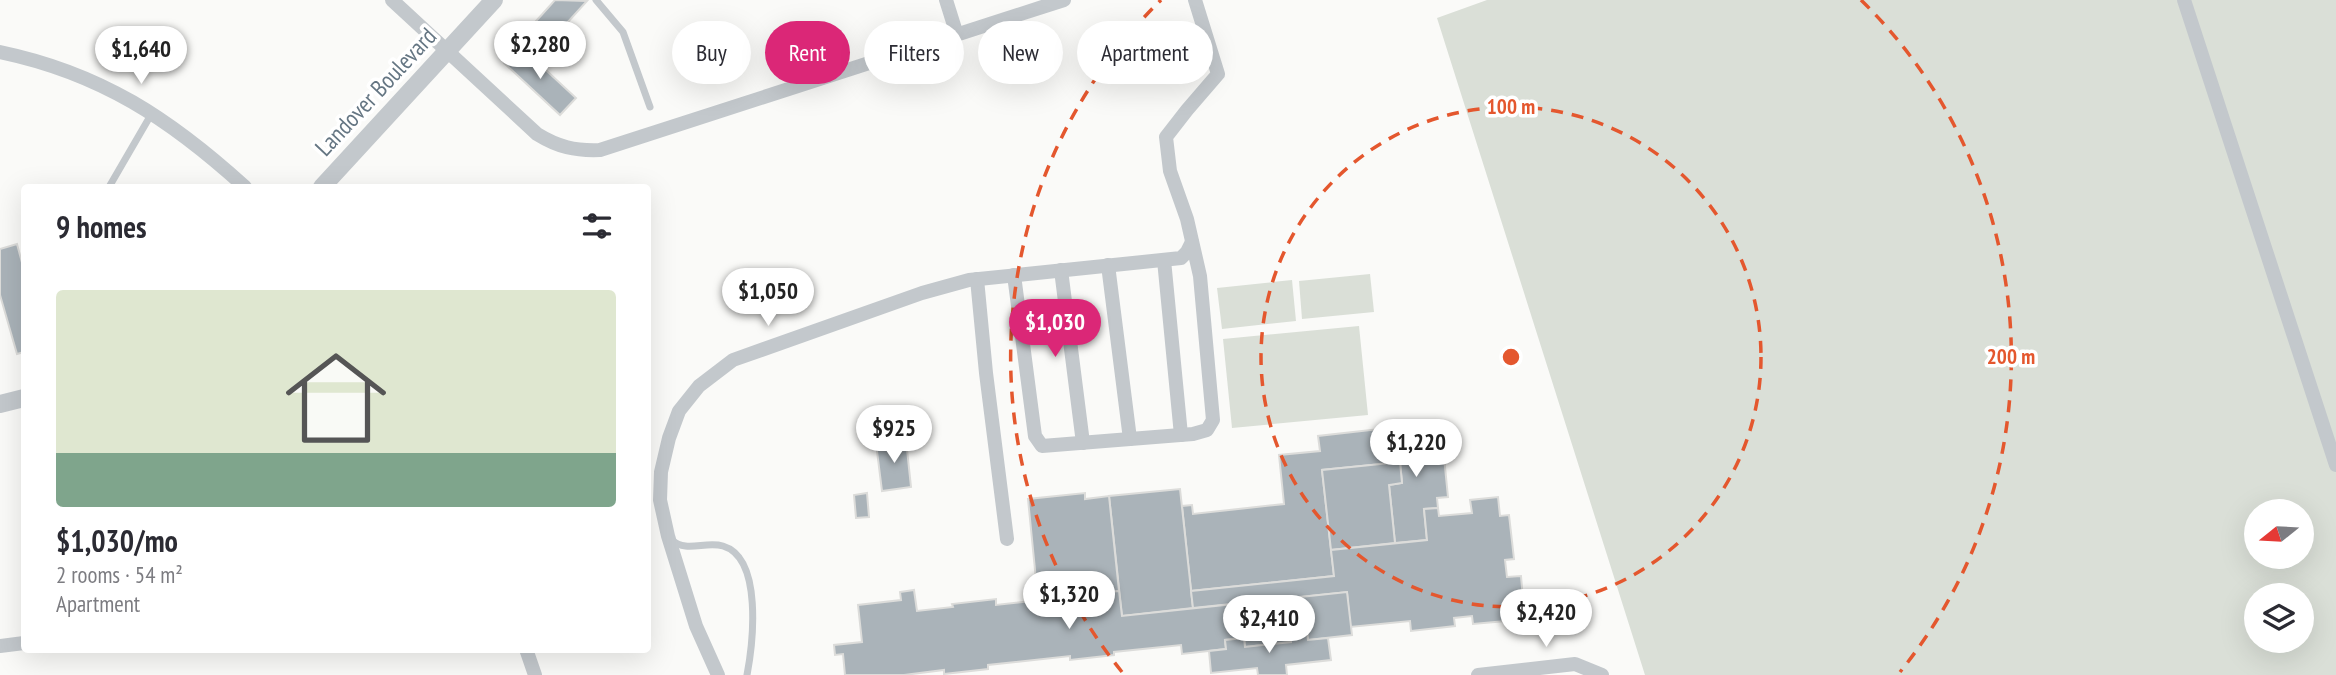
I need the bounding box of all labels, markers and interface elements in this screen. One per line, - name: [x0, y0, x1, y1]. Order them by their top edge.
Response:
- street label: Landover Boulevard: [308, 21, 443, 162]
- chip: Buy: [672, 21, 751, 84]
- chip: Rent: [765, 21, 850, 84]
- chip: Filters: [864, 21, 964, 84]
- chip: New: [978, 21, 1063, 84]
- chip: Apartment: [1077, 21, 1213, 84]
- pin: $2,280: [483, 22, 597, 81]
- pin: $1,640: [84, 27, 198, 86]
- text: $2,280: [510, 29, 570, 58]
- text: $1,640: [111, 34, 171, 63]
- text: 100 m: [1487, 93, 1535, 120]
- text: 9 homes: [56, 207, 147, 246]
- icon: filters: [578, 207, 616, 245]
- pin: $1,050: [711, 268, 825, 328]
- text: $1,050: [738, 276, 798, 305]
- pin: $1,030: [998, 300, 1112, 359]
- text: $1,030: [1025, 307, 1085, 336]
- icon: home: [273, 335, 399, 461]
- text: 200 m: [1987, 343, 2035, 370]
- centre of rings: [1499, 345, 1523, 369]
- pin: $925: [853, 406, 935, 465]
- text: $925: [872, 413, 916, 442]
- pin: $1,220: [1359, 420, 1473, 479]
- text: $1,220: [1386, 427, 1446, 456]
- north arrow: [2244, 499, 2314, 569]
- map controls: [2244, 499, 2314, 653]
- text: $1,030/mo: [56, 521, 178, 560]
- text: 2 rooms · 54 m²: [56, 560, 183, 589]
- pin: $1,320: [1012, 572, 1126, 631]
- text: $1,320: [1039, 579, 1099, 608]
- button: layers: [2244, 583, 2314, 653]
- text: Apartment: [56, 589, 140, 618]
- pin: $2,420: [1489, 590, 1603, 649]
- pin: $2,410: [1212, 596, 1326, 655]
- text: $2,420: [1516, 597, 1576, 626]
- text: $2,410: [1239, 603, 1299, 632]

